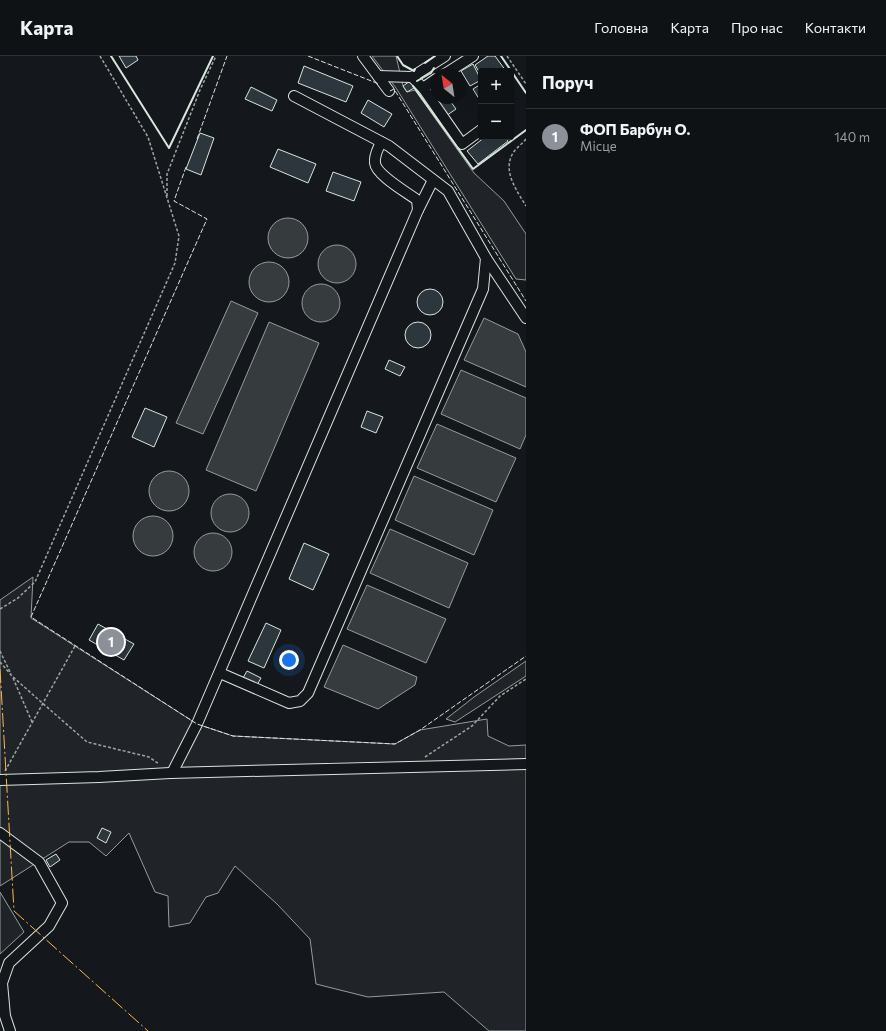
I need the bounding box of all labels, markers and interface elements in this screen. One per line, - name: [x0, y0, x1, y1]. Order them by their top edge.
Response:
- text: Карта: [20, 16, 73, 39]
- text: Головна: [594, 19, 648, 36]
- text: Карта: [670, 19, 709, 36]
- text: Про нас: [731, 19, 783, 36]
- text: Контакти: [805, 19, 866, 36]
- north arrow: [430, 68, 466, 104]
- map controls: [478, 68, 514, 140]
- button: +: [478, 68, 514, 104]
- text: Поруч: [542, 72, 593, 93]
- button: −: [478, 104, 514, 140]
- text: ФОП Барбун О.: [580, 120, 690, 138]
- text: 1: [552, 129, 558, 145]
- text: 140 m: [834, 129, 870, 145]
- text: Місце: [580, 138, 617, 154]
- pin: 1: [98, 627, 124, 657]
- your location: [279, 650, 299, 670]

